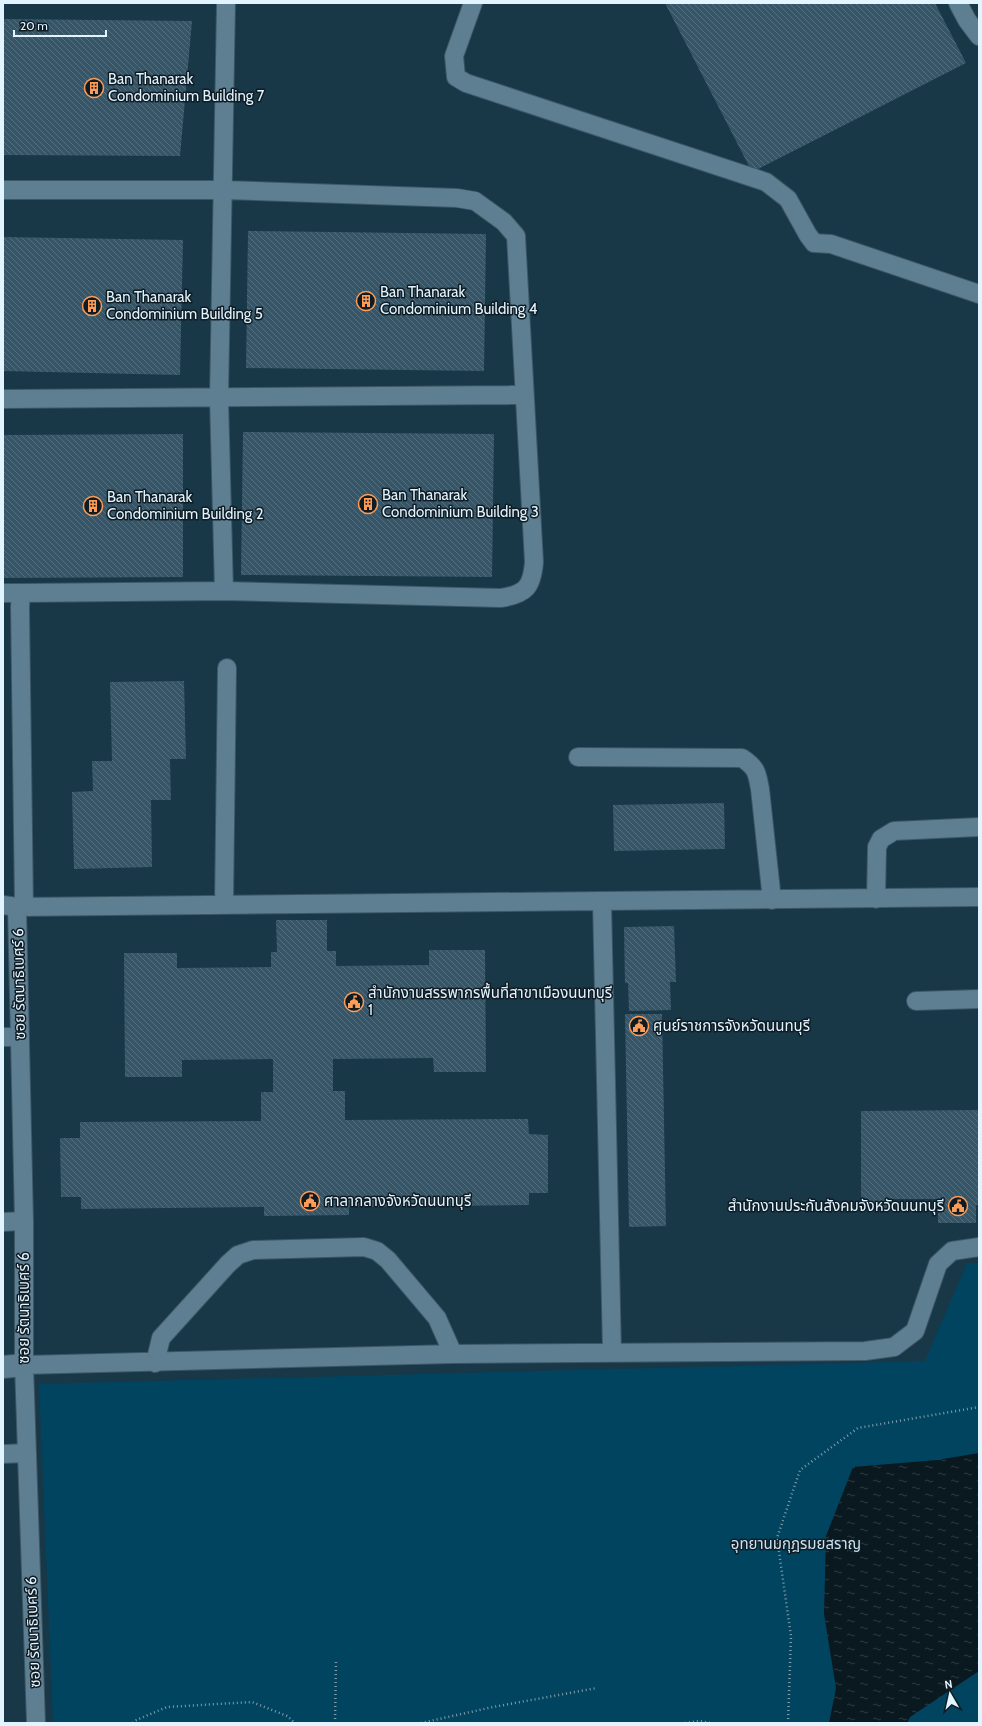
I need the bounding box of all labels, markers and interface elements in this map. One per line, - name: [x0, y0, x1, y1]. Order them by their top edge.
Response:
- scale bar: [14, 12, 106, 38]
- text: 20 m: [20, 18, 48, 33]
- place label: Ban Thanarak Condominium Building 7: [108, 70, 265, 105]
- building icon: Ban Thanarak Condominium Building 7: [83, 77, 105, 99]
- place label: Ban Thanarak Condominium Building 4: [380, 283, 538, 318]
- place label: Ban Thanarak Condominium Building 5: [106, 288, 263, 323]
- building icon: Ban Thanarak Condominium Building 4: [355, 290, 377, 312]
- building icon: Ban Thanarak Condominium Building 5: [81, 295, 103, 317]
- place label: Ban Thanarak Condominium Building 3: [382, 486, 539, 521]
- place label: Ban Thanarak Condominium Building 2: [107, 488, 264, 523]
- building icon: Ban Thanarak Condominium Building 3: [357, 493, 379, 515]
- building icon: Ban Thanarak Condominium Building 2: [82, 495, 104, 517]
- street label: ซอย รัตนาธิเบศร์ 6: [9, 928, 29, 1040]
- place label: สำนักงานสรรพากรพื้นที่สาขาเมืองนนทบุรี 1: [368, 982, 612, 1019]
- public building icon: สำนักงานสรรพากรพื้นที่สาขาเมืองนนทบุรี 1: [343, 991, 365, 1013]
- public building icon: ศูนย์ราชการจังหวัดนนทบุรี: [628, 1015, 650, 1037]
- place label: ศูนย์ราชการจังหวัดนนทบุรี: [653, 1017, 810, 1035]
- public building icon: ศาลากลางจังหวัดนนทบุรี: [299, 1190, 321, 1212]
- place label: ศาลากลางจังหวัดนนทบุรี: [324, 1192, 471, 1210]
- public building icon: สำนักงานประกันสังคมจังหวัดนนทบุรี: [947, 1195, 969, 1217]
- place label: สำนักงานประกันสังคมจังหวัดนนทบุรี: [728, 1197, 944, 1215]
- street label: ซอย รัตนาธิเบศร์ 6: [15, 1252, 33, 1364]
- park label: อุทยานมกุฎรมยสราญ: [731, 1535, 861, 1553]
- street label: ซอย รัตนาธิเบศร์ 6: [22, 1576, 44, 1688]
- north arrow: [930, 1674, 970, 1714]
- text: N: [943, 1677, 953, 1692]

